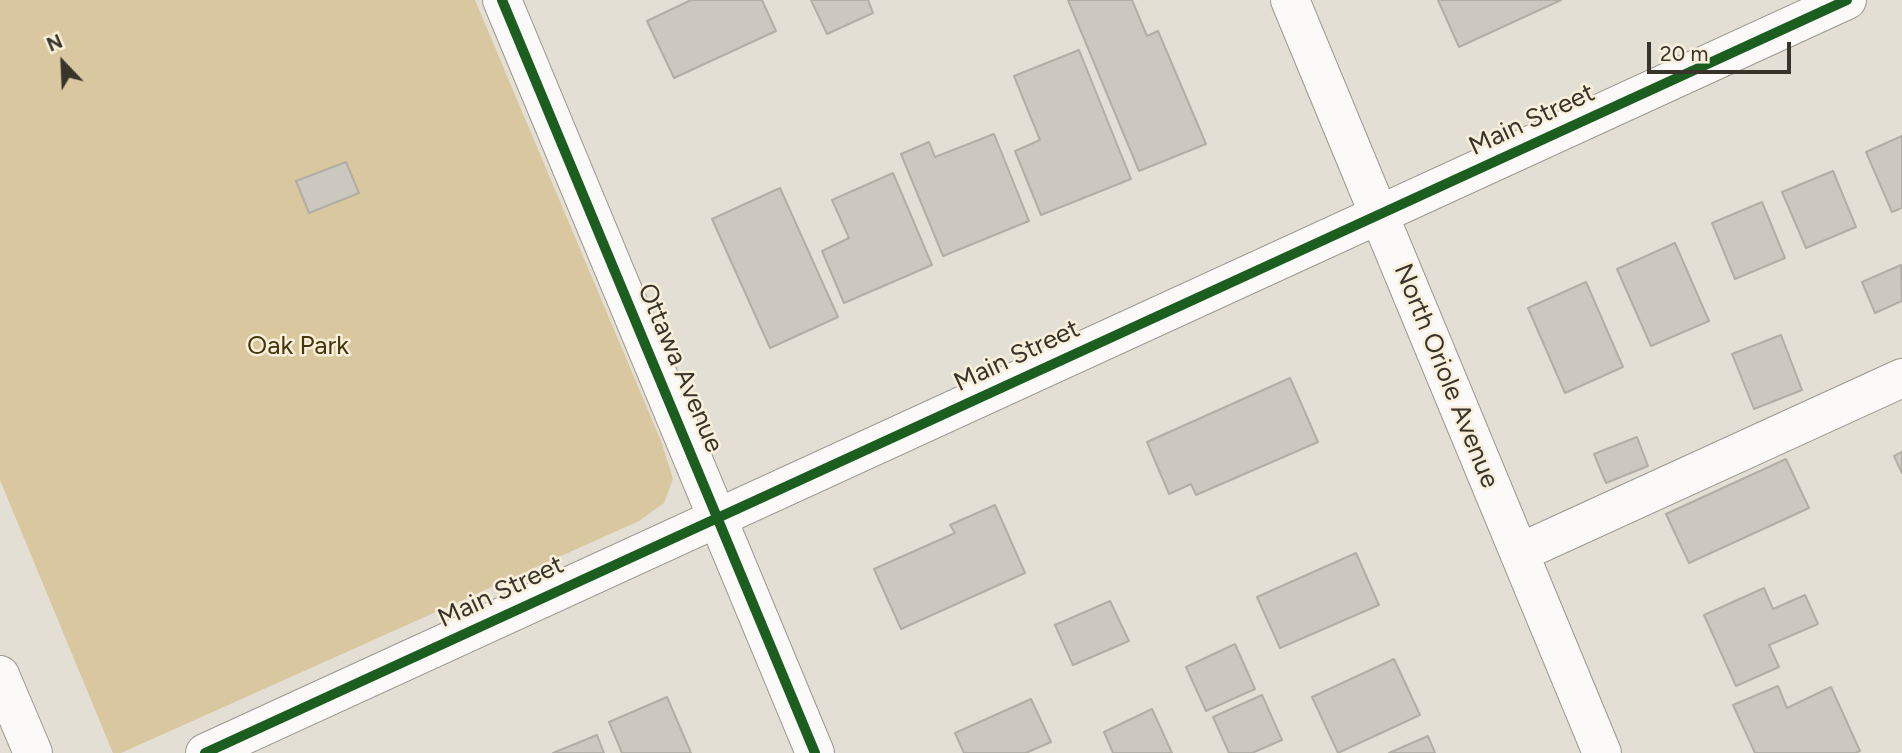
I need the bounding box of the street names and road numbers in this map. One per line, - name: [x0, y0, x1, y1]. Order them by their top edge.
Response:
- street label: Main Street: [1464, 77, 1600, 163]
- street label: North Oriole Avenue: [1387, 259, 1505, 493]
- street label: Ottawa Avenue: [630, 279, 730, 457]
- street label: Main Street: [949, 313, 1085, 399]
- street label: Main Street: [433, 549, 569, 635]

